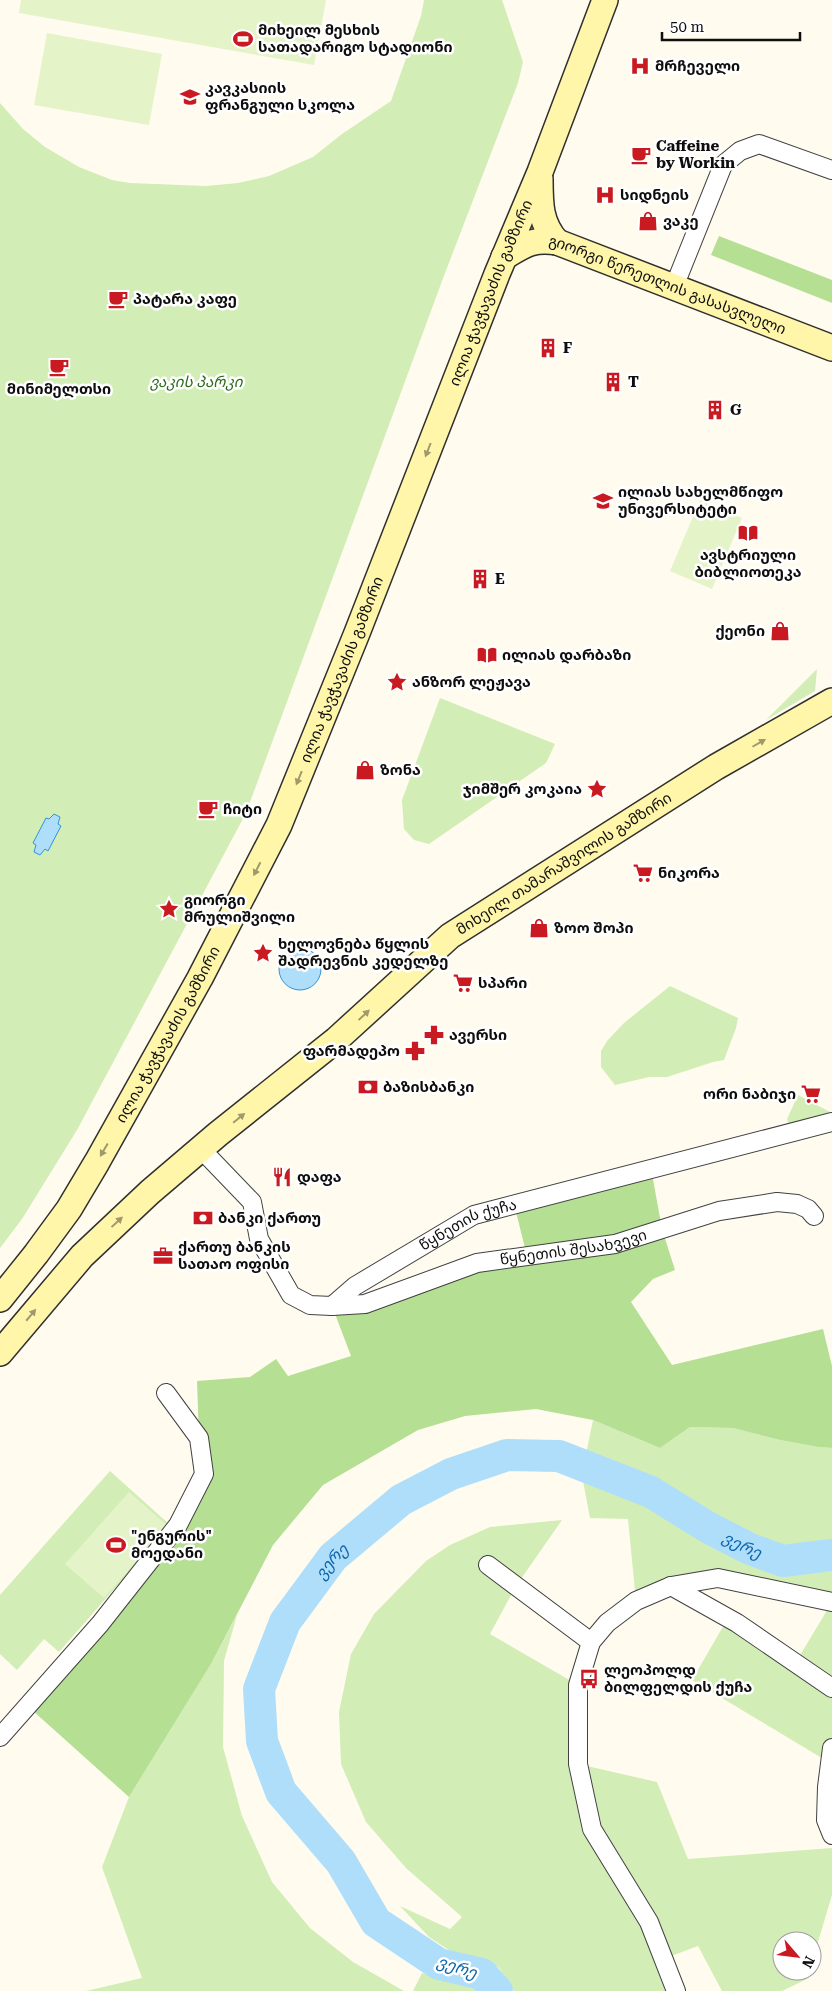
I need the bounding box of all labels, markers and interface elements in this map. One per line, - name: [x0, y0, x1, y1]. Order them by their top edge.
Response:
- scale bar: [662, 10, 800, 42]
- text: 50 m: [670, 18, 705, 36]
- place label: მიხეილ მესხის სათადარიგო სტადიონი: [258, 21, 453, 56]
- sports icon: მიხეილ მესხის სათადარიგო სტადიონი: [232, 28, 254, 50]
- hospital icon: მრჩეველი: [629, 55, 651, 77]
- place label: მრჩეველი: [655, 57, 740, 75]
- place label: კავკასიის ფრანგული სკოლა: [205, 79, 355, 114]
- school or university icon: კავკასიის ფრანგული სკოლა: [179, 86, 201, 108]
- place label: Caffeine by Workin: [656, 137, 735, 172]
- cafe icon: Caffeine by Workin: [630, 144, 652, 166]
- hospital icon: სიდნეის: [594, 184, 616, 206]
- place label: სიდნეის: [620, 186, 689, 204]
- street label: ილია ჭავჭავაძის გამზირი: [445, 197, 536, 388]
- shop icon: ვაკე: [637, 210, 659, 232]
- place label: ვაკე: [663, 212, 699, 230]
- street label: გიორგი წერეთლის გასასვლელი: [547, 232, 789, 338]
- cafe icon: პატარა კაფე: [107, 288, 129, 310]
- place label: პატარა კაფე: [133, 290, 237, 308]
- building icon: F: [537, 337, 559, 359]
- place label: F: [563, 339, 572, 357]
- cafe icon: მინიმელთსი: [48, 356, 70, 378]
- building icon: T: [602, 371, 624, 393]
- park label: ვაკის პარკი: [150, 373, 244, 391]
- place label: T: [628, 373, 639, 391]
- place label: მინიმელთსი: [7, 380, 111, 398]
- building icon: G: [704, 399, 726, 421]
- place label: G: [730, 401, 742, 419]
- one-way arrow: [424, 443, 432, 458]
- place label: ილიას სახელმწიფო უნივერსიტეტი: [618, 483, 783, 518]
- school or university icon: ილიას სახელმწიფო უნივერსიტეტი: [592, 490, 614, 512]
- library icon: ავსტრიული ბიბლიოთეკა: [737, 522, 759, 544]
- place label: ავსტრიული ბიბლიოთეკა: [694, 546, 802, 581]
- building icon: E: [469, 568, 491, 590]
- place label: E: [495, 570, 505, 588]
- street label: ილია ჭავჭავაძის გამზირი: [296, 574, 387, 765]
- shop icon: ქეონი: [769, 620, 791, 642]
- place label: ქეონი: [715, 622, 765, 640]
- library icon: ილიას დარბაზი: [476, 644, 498, 666]
- place label: ილიას დარბაზი: [502, 646, 631, 664]
- place icon: ანზორ ლეჟავა: [386, 671, 408, 693]
- place label: ანზორ ლეჟავა: [412, 673, 531, 691]
- one-way arrow: [752, 738, 765, 747]
- shop icon: ზონა: [354, 759, 376, 781]
- place label: ზონა: [380, 761, 421, 779]
- one-way arrow: [294, 770, 302, 785]
- place icon: ჯიმშერ კოკაია: [586, 778, 608, 800]
- place label: ჯიმშერ კოკაია: [463, 780, 582, 798]
- street label: მიხეილ თამარაშვილის გამზირი: [453, 788, 675, 939]
- cafe icon: ჩიტი: [197, 798, 219, 820]
- place label: ჩიტი: [223, 800, 262, 818]
- one-way arrow: [253, 862, 261, 876]
- supermarket icon: ნიკორა: [632, 862, 654, 884]
- place label: ნიკორა: [658, 864, 720, 882]
- place label: გიორგი მრულიშვილი: [184, 891, 295, 926]
- place icon: გიორგი მრულიშვილი: [158, 898, 180, 920]
- shop icon: ზოო შოპი: [528, 917, 550, 939]
- place label: ზოო შოპი: [554, 919, 634, 937]
- place label: ხელოვნება წყლის შადრევნის კედელზე: [278, 935, 448, 970]
- place icon: ხელოვნება წყლის შადრევნის კედელზე: [252, 942, 274, 964]
- street label: ილია ჭავჭავაძის გამზირი: [112, 943, 224, 1126]
- supermarket icon: სპარი: [452, 972, 474, 994]
- place label: სპარი: [478, 974, 527, 992]
- one-way arrow: [358, 1009, 370, 1020]
- pharmacy icon: ავერსი: [423, 1024, 445, 1046]
- place label: ავერსი: [449, 1026, 507, 1044]
- pharmacy icon: ფარმადეპო: [404, 1040, 426, 1062]
- place label: ფარმადეპო: [303, 1042, 400, 1060]
- bank icon: ბაზისბანკი: [357, 1076, 379, 1098]
- place label: ბაზისბანკი: [383, 1078, 474, 1096]
- supermarket icon: ორი ნაბიჯი: [800, 1083, 822, 1105]
- place label: ორი ნაბიჯი: [703, 1085, 796, 1103]
- one-way arrow: [232, 1112, 245, 1123]
- one-way arrow: [100, 1143, 108, 1157]
- restaurant icon: დაფა: [271, 1166, 293, 1188]
- place label: დაფა: [297, 1168, 342, 1186]
- street label: წყნეთის ქუჩა: [416, 1195, 518, 1255]
- bank icon: ბანკი ქართუ: [192, 1207, 214, 1229]
- place label: ბანკი ქართუ: [218, 1209, 321, 1227]
- one-way arrow: [111, 1216, 123, 1228]
- street label: წყნეთის შესახვევი: [499, 1225, 649, 1269]
- place label: ქართუ ბანკის სათაო ოფისი: [178, 1238, 291, 1273]
- office icon: ქართუ ბანკის სათაო ოფისი: [152, 1245, 174, 1267]
- one-way arrow: [25, 1309, 36, 1321]
- place label: "ენგურის" მოედანი: [131, 1527, 212, 1562]
- water label: ვერე: [720, 1527, 765, 1562]
- sports icon: "ენგურის" მოედანი: [105, 1534, 127, 1556]
- water label: ვერე: [311, 1539, 352, 1583]
- place label: ლეოპოლდ ბილფელდის ქუჩა: [604, 1661, 753, 1696]
- bus stop icon: ლეოპოლდ ბილფელდის ქუჩა: [578, 1668, 600, 1690]
- north arrow: [772, 1931, 822, 1981]
- water label: ვერე: [435, 1952, 480, 1983]
- text: N: [799, 1954, 818, 1971]

